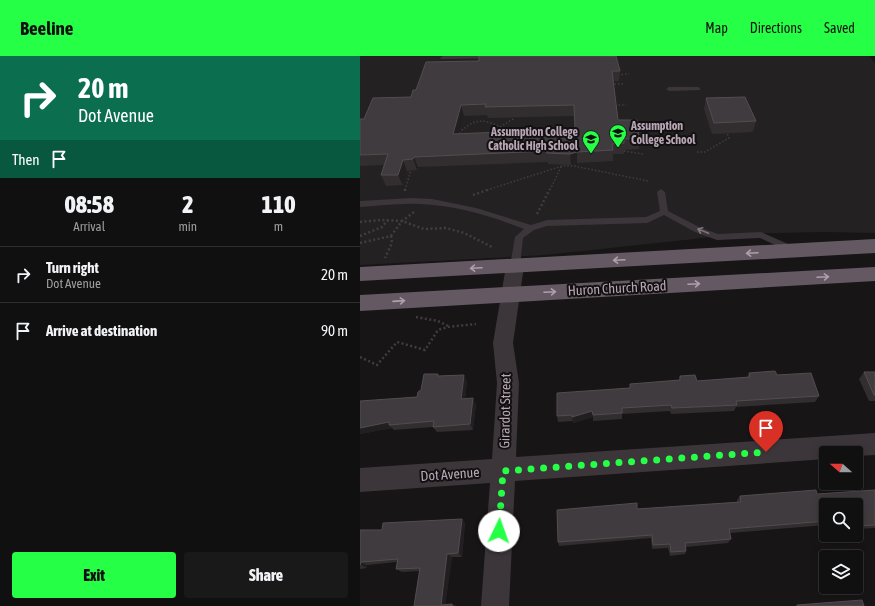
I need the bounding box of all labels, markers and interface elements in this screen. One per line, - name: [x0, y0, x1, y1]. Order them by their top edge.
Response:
- text: Beeline: [20, 17, 73, 39]
- text: Map: [705, 20, 728, 36]
- text: Directions: [750, 20, 802, 36]
- text: Saved: [824, 20, 855, 36]
- icon: right: [12, 72, 64, 124]
- text: 20 m: [78, 72, 128, 104]
- text: Dot Avenue: [78, 105, 154, 126]
- place label: Assumption College School: [630, 119, 696, 147]
- school or university icon: Assumption College School: [608, 123, 628, 148]
- place label: Assumption College Catholic High School: [488, 125, 579, 153]
- school or university icon: Assumption College Catholic High School: [581, 129, 601, 154]
- icon: arrive: [48, 148, 70, 170]
- text: Then: [12, 151, 40, 168]
- text: 08:58: [65, 191, 114, 218]
- text: 2: [182, 191, 193, 218]
- text: 110: [262, 191, 295, 218]
- text: Arrival: [73, 219, 105, 234]
- text: min: [178, 219, 197, 234]
- text: m: [274, 219, 283, 234]
- one-way arrow: [698, 227, 710, 235]
- one-way arrow: [746, 249, 759, 256]
- one-way arrow: [613, 257, 626, 264]
- text: Turn right: [46, 259, 99, 276]
- icon: right: [12, 264, 34, 286]
- one-way arrow: [470, 264, 483, 271]
- text: 20 m: [321, 266, 348, 283]
- one-way arrow: [816, 274, 829, 281]
- text: Dot Avenue: [46, 276, 101, 291]
- street label: Huron Church Road: [567, 277, 667, 299]
- one-way arrow: [687, 281, 700, 288]
- one-way arrow: [543, 288, 556, 296]
- one-way arrow: [392, 297, 405, 304]
- icon: arrive: [12, 320, 34, 342]
- text: Arrive at destination: [46, 322, 157, 339]
- text: 90 m: [321, 322, 348, 339]
- street label: Girardot Street: [496, 373, 514, 449]
- pin: [749, 411, 783, 452]
- icon: arrive: [755, 417, 777, 439]
- north arrow: [819, 446, 863, 490]
- map controls: [819, 446, 863, 594]
- street label: Dot Avenue: [420, 464, 480, 484]
- button: search: [819, 498, 863, 542]
- position arrow: [478, 510, 520, 552]
- button: layers: [819, 550, 863, 594]
- button: Exit: [12, 552, 176, 598]
- button: Share: [184, 552, 348, 598]

